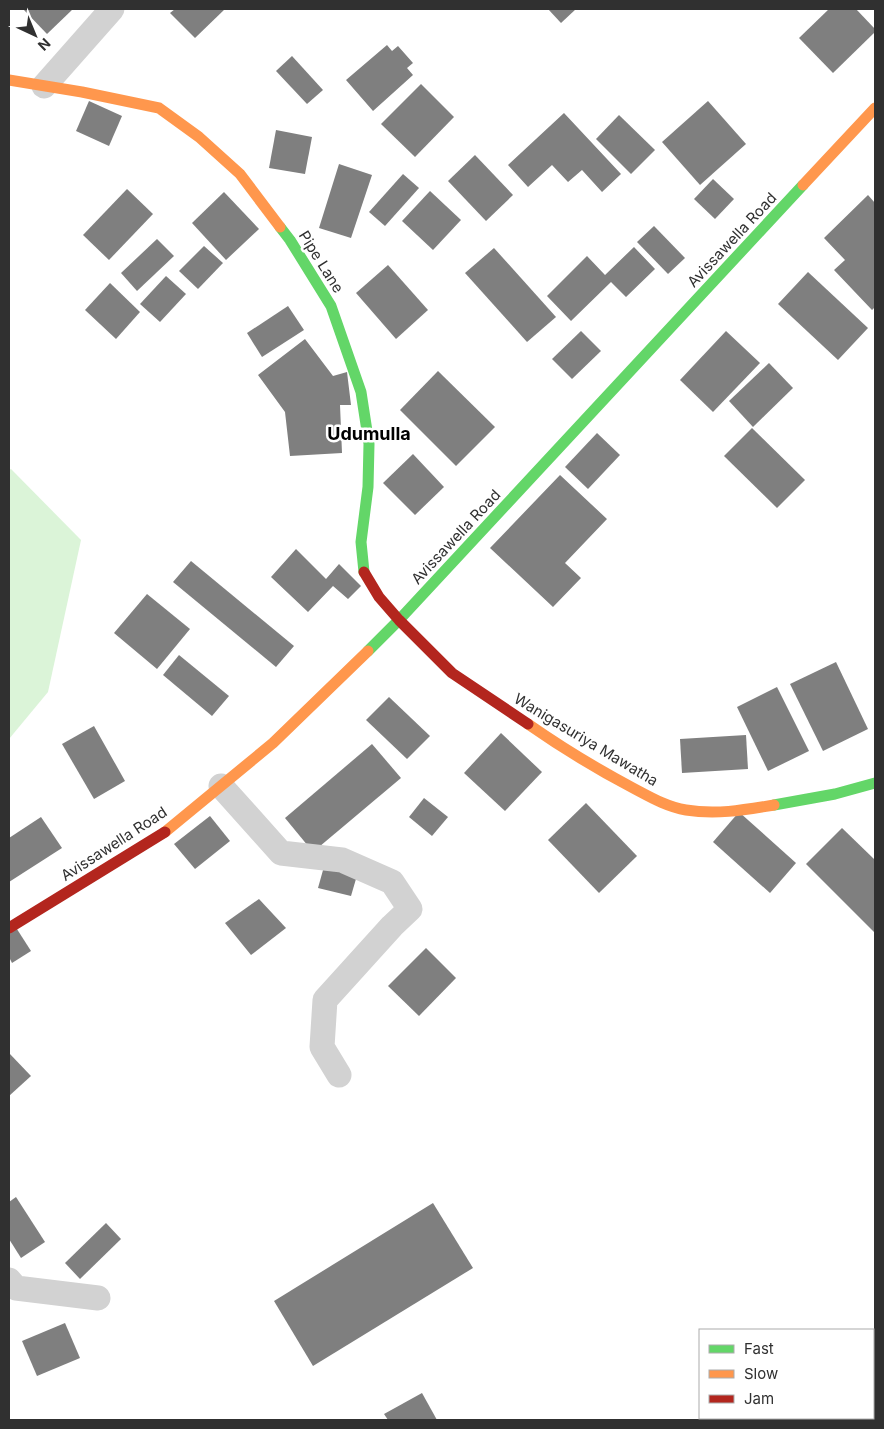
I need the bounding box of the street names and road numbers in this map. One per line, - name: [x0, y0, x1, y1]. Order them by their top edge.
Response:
- street label: Avissawella Road: [683, 188, 780, 291]
- street label: Pipe Lane: [295, 227, 348, 296]
- street label: Avissawella Road: [407, 485, 504, 588]
- street label: Wanigasuriya Mawatha: [511, 689, 662, 790]
- street label: Avissawella Road: [57, 802, 170, 885]

